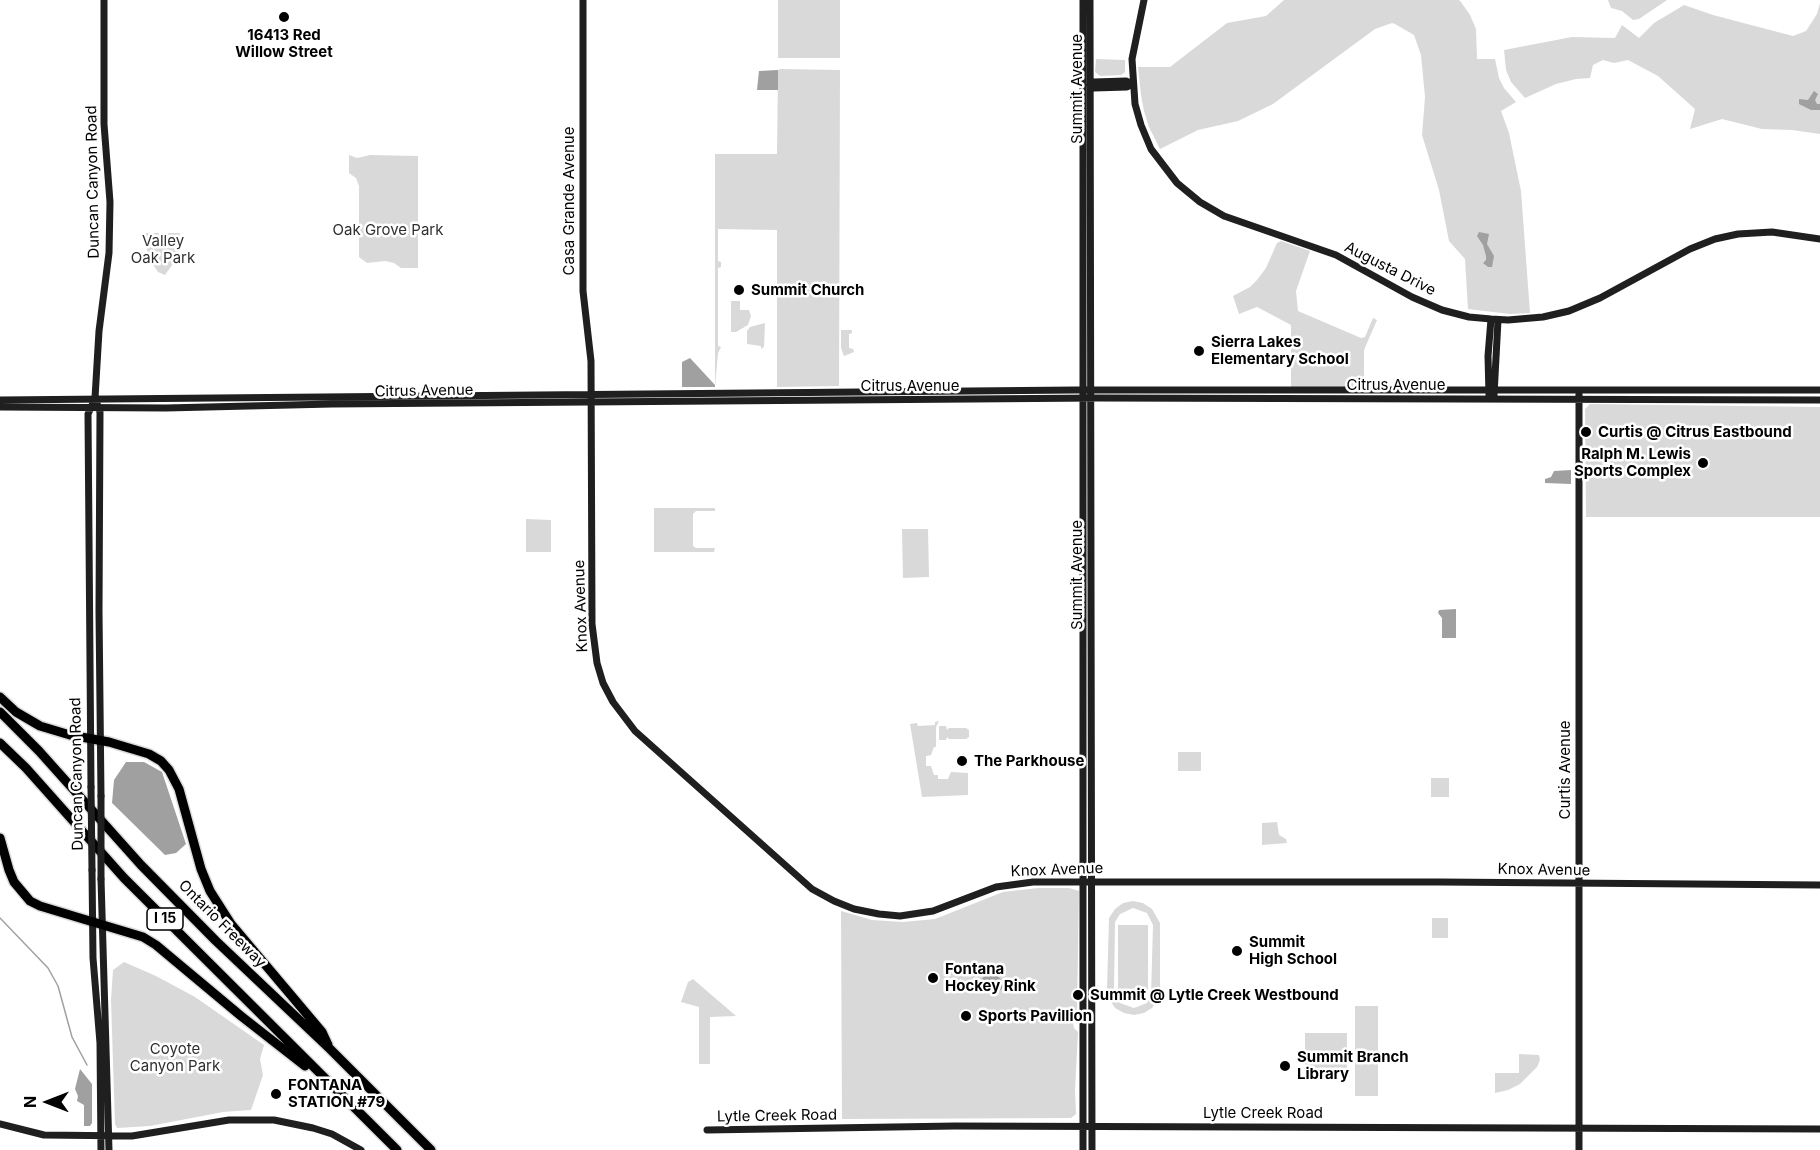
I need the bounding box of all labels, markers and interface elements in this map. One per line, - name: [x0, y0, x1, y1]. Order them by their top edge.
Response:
- marker: 16413 Red Willow Street: [277, 10, 291, 24]
- place label: 16413 Red Willow Street: [235, 26, 333, 61]
- street label: Summit Avenue: [1068, 34, 1086, 144]
- street label: Duncan Canyon Road: [83, 105, 103, 259]
- street label: Casa Grande Avenue: [560, 127, 578, 275]
- park label: Oak Grove Park: [333, 221, 443, 239]
- park label: Valley Oak Park: [131, 232, 195, 267]
- street label: Augusta Drive: [1341, 238, 1439, 300]
- place label: Summit Church: [751, 281, 864, 299]
- marker: Summit Church: [732, 283, 746, 297]
- place label: Sierra Lakes Elementary School: [1211, 333, 1349, 368]
- marker: Sierra Lakes Elementary School: [1192, 344, 1206, 358]
- street label: Citrus Avenue: [1347, 376, 1445, 394]
- street label: Citrus Avenue: [861, 377, 959, 395]
- street label: Citrus Avenue: [374, 381, 474, 401]
- place label: Curtis @ Citrus Eastbound: [1598, 423, 1792, 441]
- marker: Curtis @ Citrus Eastbound: [1579, 425, 1593, 439]
- place label: Ralph M. Lewis Sports Complex: [1574, 445, 1691, 480]
- marker: Ralph M. Lewis Sports Complex: [1696, 456, 1710, 470]
- street label: Summit Avenue: [1068, 520, 1086, 630]
- street label: Knox Avenue: [570, 559, 592, 653]
- street label: Duncan Canyon Road: [67, 697, 87, 851]
- street label: Curtis Avenue: [1556, 720, 1574, 820]
- place label: The Parkhouse: [974, 752, 1084, 770]
- marker: The Parkhouse: [955, 754, 969, 768]
- street label: Knox Avenue: [1010, 859, 1104, 881]
- street label: Knox Avenue: [1498, 860, 1590, 880]
- street label: Ontario Freeway: [174, 876, 270, 972]
- road number: I 15: [147, 908, 183, 930]
- place label: Summit High School: [1249, 933, 1337, 968]
- marker: Summit High School: [1230, 944, 1244, 958]
- place label: Fontana Hockey Rink: [945, 960, 1036, 995]
- marker: Fontana Hockey Rink: [926, 971, 940, 985]
- place label: Summit @ Lytle Creek Westbound: [1090, 986, 1339, 1004]
- marker: Summit @ Lytle Creek Westbound: [1071, 988, 1085, 1002]
- place label: Sports Pavillion: [978, 1007, 1092, 1025]
- marker: Sports Pavillion: [959, 1009, 973, 1023]
- park label: Coyote Canyon Park: [130, 1040, 220, 1075]
- place label: Summit Branch Library: [1297, 1048, 1409, 1083]
- marker: Summit Branch Library: [1278, 1059, 1292, 1073]
- north arrow: [18, 1072, 78, 1132]
- place label: FONTANA STATION #79: [288, 1076, 385, 1111]
- marker: FONTANA STATION #79: [269, 1087, 283, 1101]
- text: N: [20, 1096, 40, 1108]
- street label: Lytle Creek Road: [1203, 1104, 1323, 1122]
- street label: Lytle Creek Road: [717, 1106, 837, 1126]

